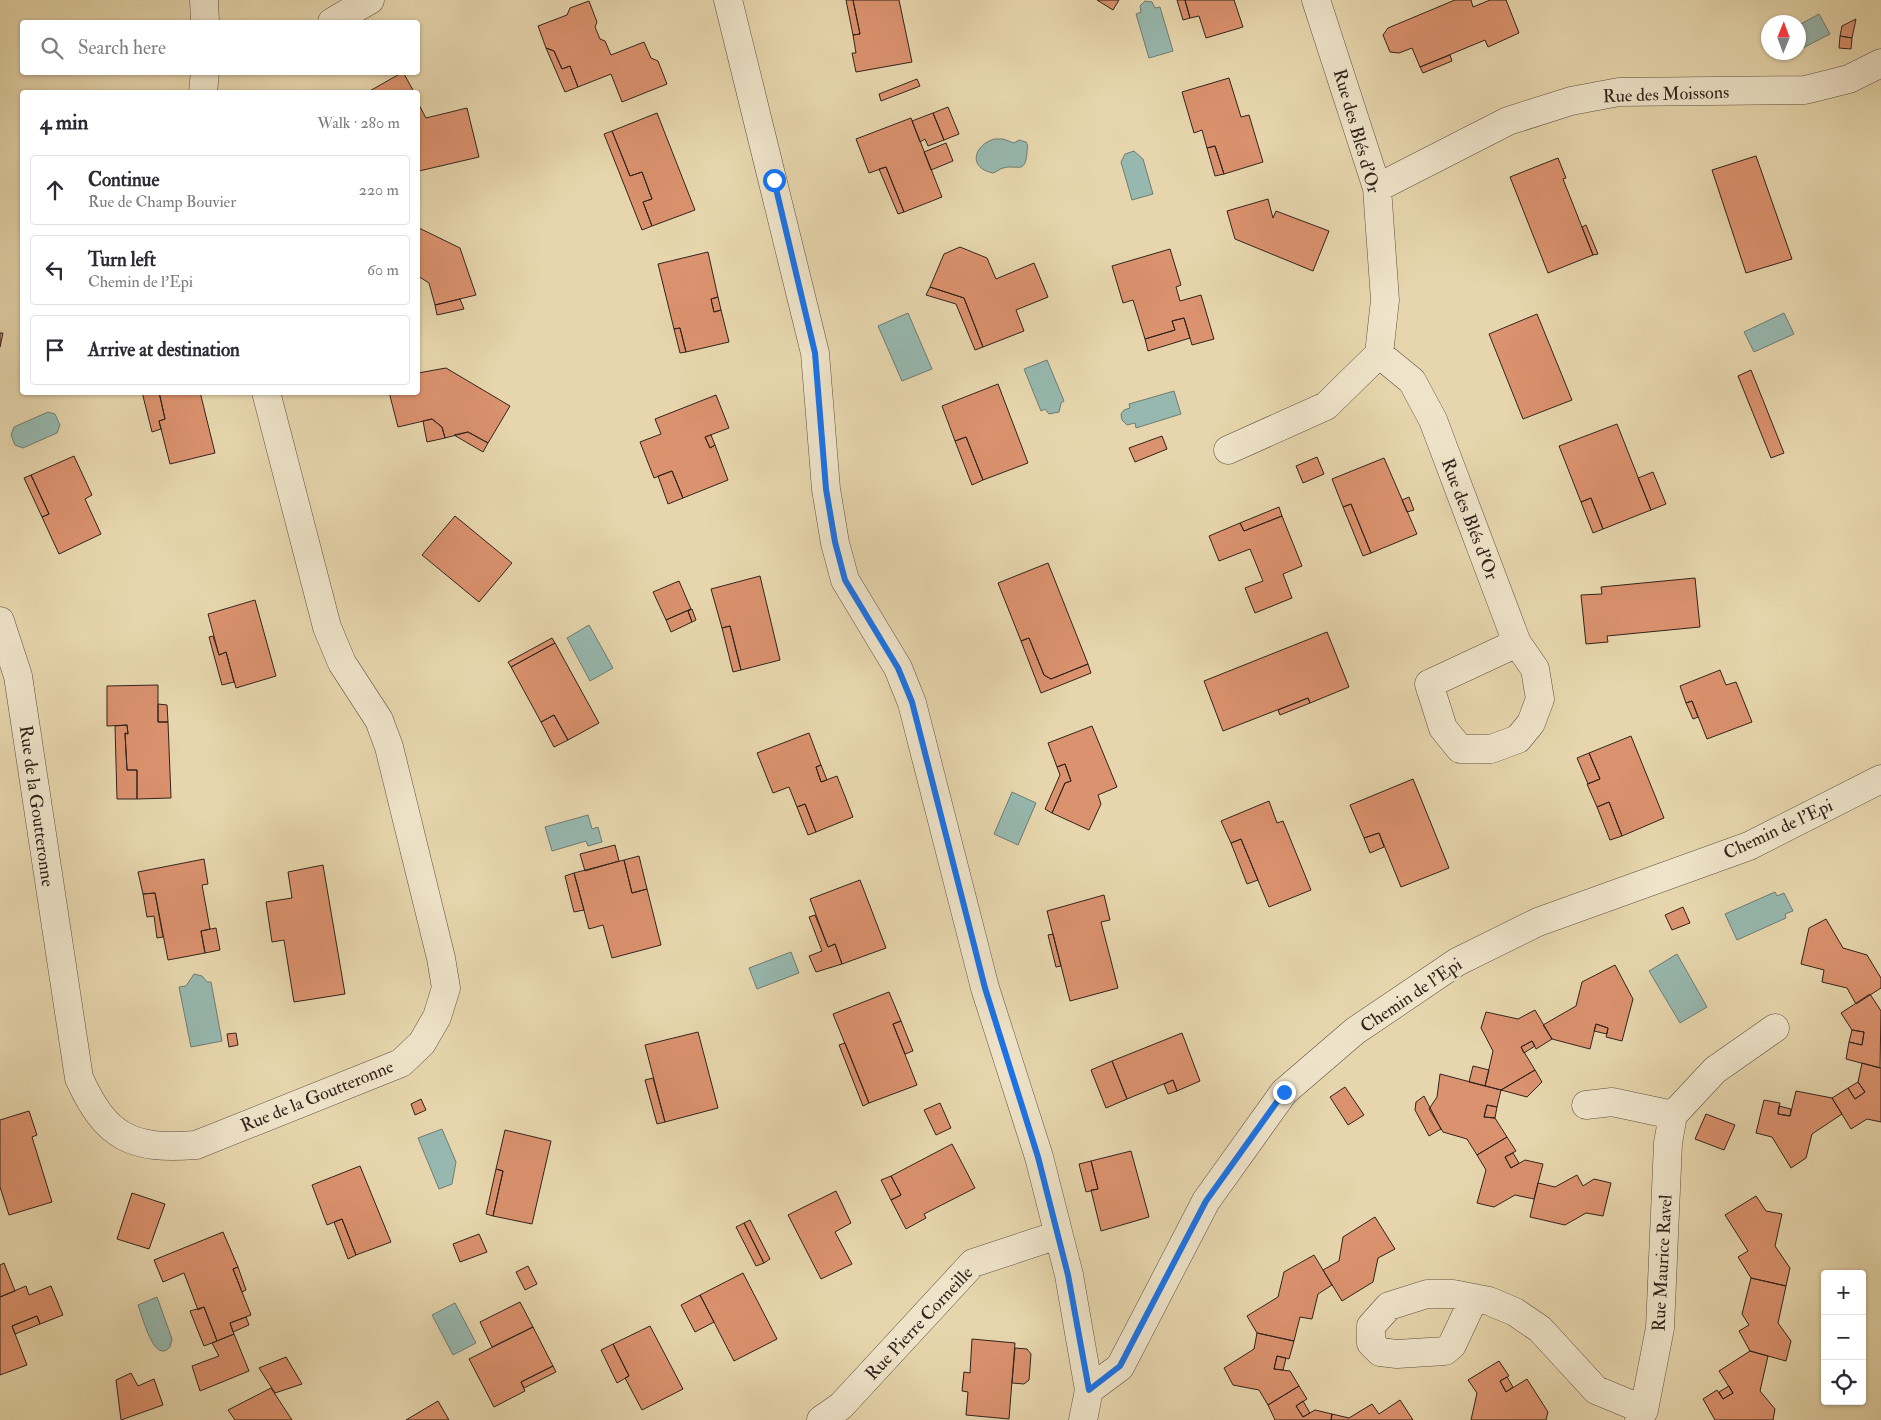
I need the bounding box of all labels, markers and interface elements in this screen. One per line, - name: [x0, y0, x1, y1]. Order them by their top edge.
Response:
- north arrow: [1761, 15, 1806, 60]
- search box: [20, 20, 420, 75]
- icon: search: [38, 34, 66, 62]
- text: Search here: [78, 36, 166, 60]
- street label: Rue des Blés d'Or: [1328, 66, 1385, 196]
- street label: Rue des Moissons: [1602, 81, 1730, 108]
- text: 4 min: [40, 109, 88, 136]
- text: Walk · 280 m: [317, 113, 400, 133]
- text: Continue: [88, 168, 159, 192]
- route start: [763, 169, 786, 192]
- icon: ahead: [41, 176, 69, 204]
- text: 220 m: [359, 180, 399, 200]
- text: Rue de Champ Bouvier: [88, 192, 236, 212]
- text: Turn left: [88, 248, 156, 272]
- icon: left: [41, 256, 69, 284]
- text: 60 m: [367, 260, 399, 280]
- text: Chemin de l'Epi: [88, 272, 193, 292]
- icon: arrive: [41, 336, 69, 364]
- text: Arrive at destination: [88, 338, 240, 362]
- street label: Rue des Blés d'Or: [1436, 455, 1503, 583]
- street label: Rue de la Goutteronne: [14, 724, 59, 889]
- street label: Chemin de l'Epi: [1720, 794, 1837, 865]
- street label: Chemin de l'Epi: [1356, 953, 1467, 1038]
- street label: Rue de la Goutteronne: [237, 1055, 397, 1138]
- route end: [1273, 1081, 1296, 1104]
- street label: Rue Maurice Ravel: [1647, 1194, 1678, 1332]
- street label: Rue Pierre Corneille: [861, 1261, 978, 1385]
- map controls: [1821, 1270, 1866, 1405]
- button: +: [1821, 1270, 1866, 1315]
- button: −: [1821, 1315, 1866, 1360]
- button: locate: [1821, 1360, 1866, 1405]

